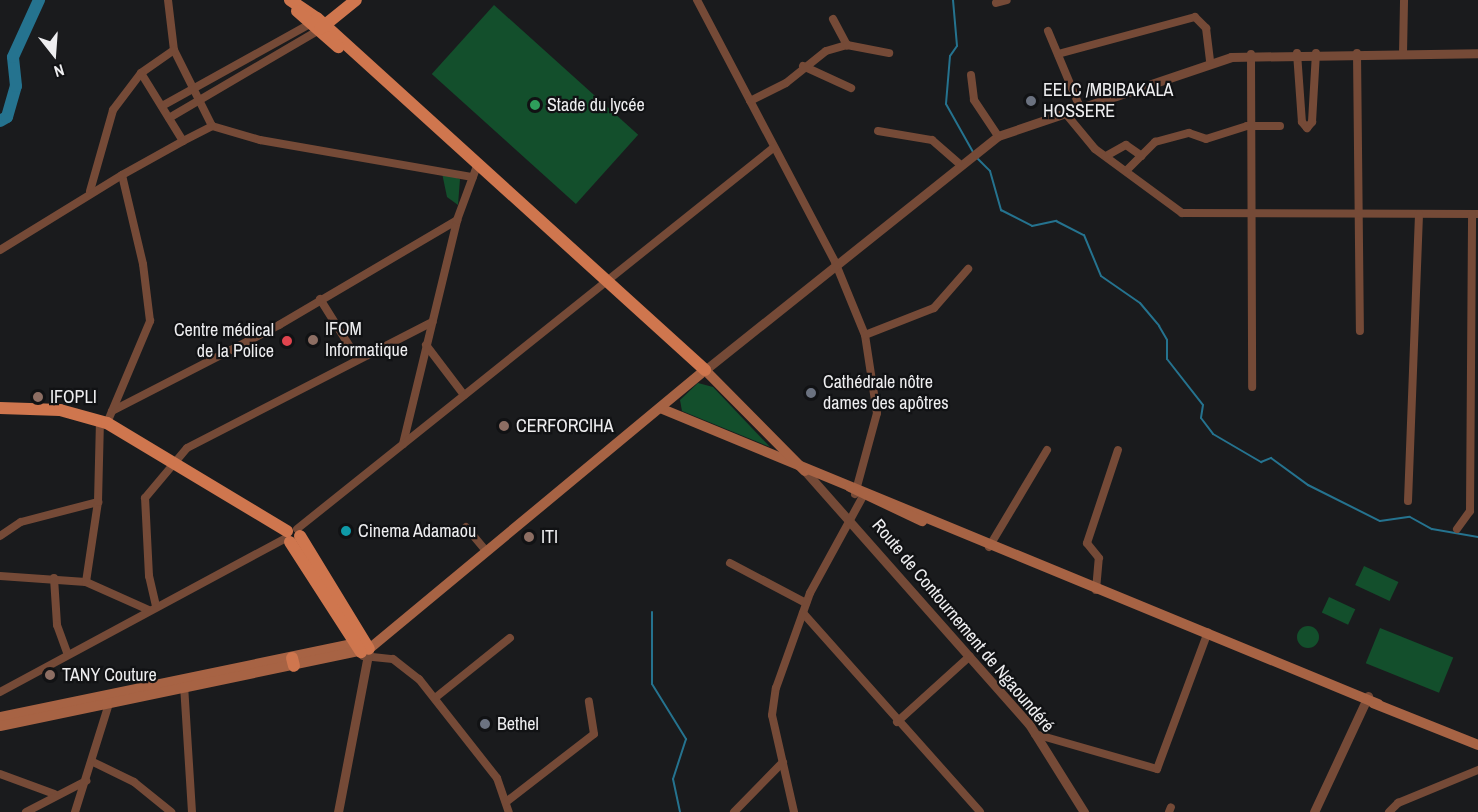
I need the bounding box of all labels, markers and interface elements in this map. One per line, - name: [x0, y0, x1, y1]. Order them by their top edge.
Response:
- north arrow: [24, 24, 84, 84]
- text: N: [52, 59, 67, 83]
- place label: EELC /MBIBAKALA HOSSERE: [1043, 80, 1173, 122]
- place label: Stade du lycée: [547, 94, 645, 116]
- marker: EELC /MBIBAKALA HOSSERE: [1024, 94, 1038, 108]
- marker: Stade du lycée: [528, 98, 542, 112]
- place label: IFOM Informatique: [325, 319, 408, 362]
- place label: Centre médical de la Police: [174, 320, 274, 362]
- marker: Centre médical de la Police: [278, 332, 296, 350]
- marker: IFOM Informatique: [306, 333, 320, 347]
- place label: Cathédrale nôtre dames des apôtres: [823, 372, 949, 415]
- place label: IFOPLI: [50, 386, 97, 408]
- marker: Cathédrale nôtre dames des apôtres: [804, 386, 818, 400]
- marker: IFOPLI: [31, 390, 45, 404]
- place label: CERFORCIHA: [516, 415, 614, 437]
- marker: CERFORCIHA: [497, 419, 511, 433]
- street label: Route de Contournement de Ngaoundéré: [867, 515, 1059, 737]
- place label: Cinema Adamaou: [358, 520, 477, 542]
- marker: Cinema Adamaou: [339, 524, 353, 538]
- place label: ITI: [541, 526, 558, 548]
- marker: ITI: [522, 530, 536, 544]
- place label: TANY Couture: [62, 664, 157, 686]
- marker: TANY Couture: [43, 668, 57, 682]
- place label: Bethel: [497, 713, 539, 735]
- marker: Bethel: [478, 717, 492, 731]

